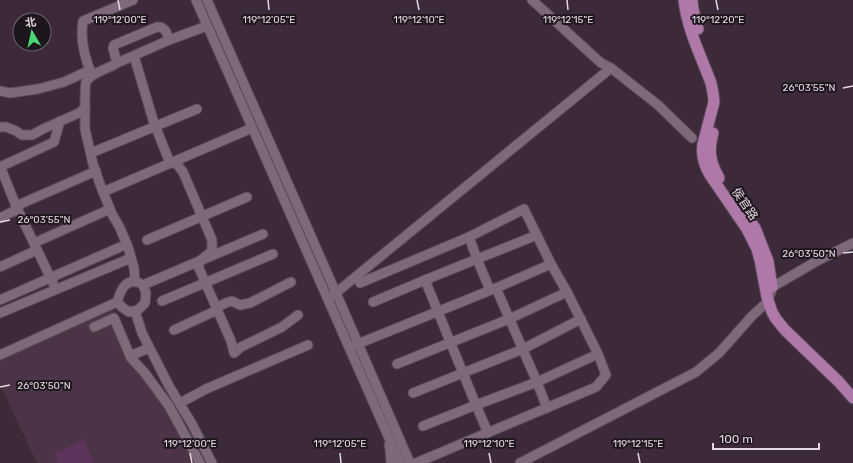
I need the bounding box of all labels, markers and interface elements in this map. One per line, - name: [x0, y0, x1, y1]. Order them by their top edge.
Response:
- north arrow: [12, 12, 52, 52]
- text: 119°12'00"E: [93, 14, 147, 26]
- text: 119°12'05"E: [243, 14, 295, 26]
- text: 119°12'10"E: [393, 14, 445, 26]
- text: 119°12'15"E: [543, 14, 593, 26]
- text: 119°12'20"E: [692, 14, 744, 26]
- text: 北: [24, 15, 37, 30]
- text: 26°03'55"N: [783, 82, 835, 94]
- street label: 侯官路: [729, 185, 761, 223]
- text: 26°03'55"N: [18, 214, 70, 226]
- text: 26°03'50"N: [782, 248, 836, 260]
- text: 26°03'50"N: [17, 380, 71, 392]
- scale bar: [713, 425, 819, 451]
- text: 100 m: [719, 432, 753, 446]
- text: 119°12'00"E: [163, 438, 217, 450]
- text: 119°12'05"E: [314, 438, 366, 450]
- text: 119°12'10"E: [463, 438, 515, 450]
- text: 119°12'15"E: [613, 438, 663, 450]

